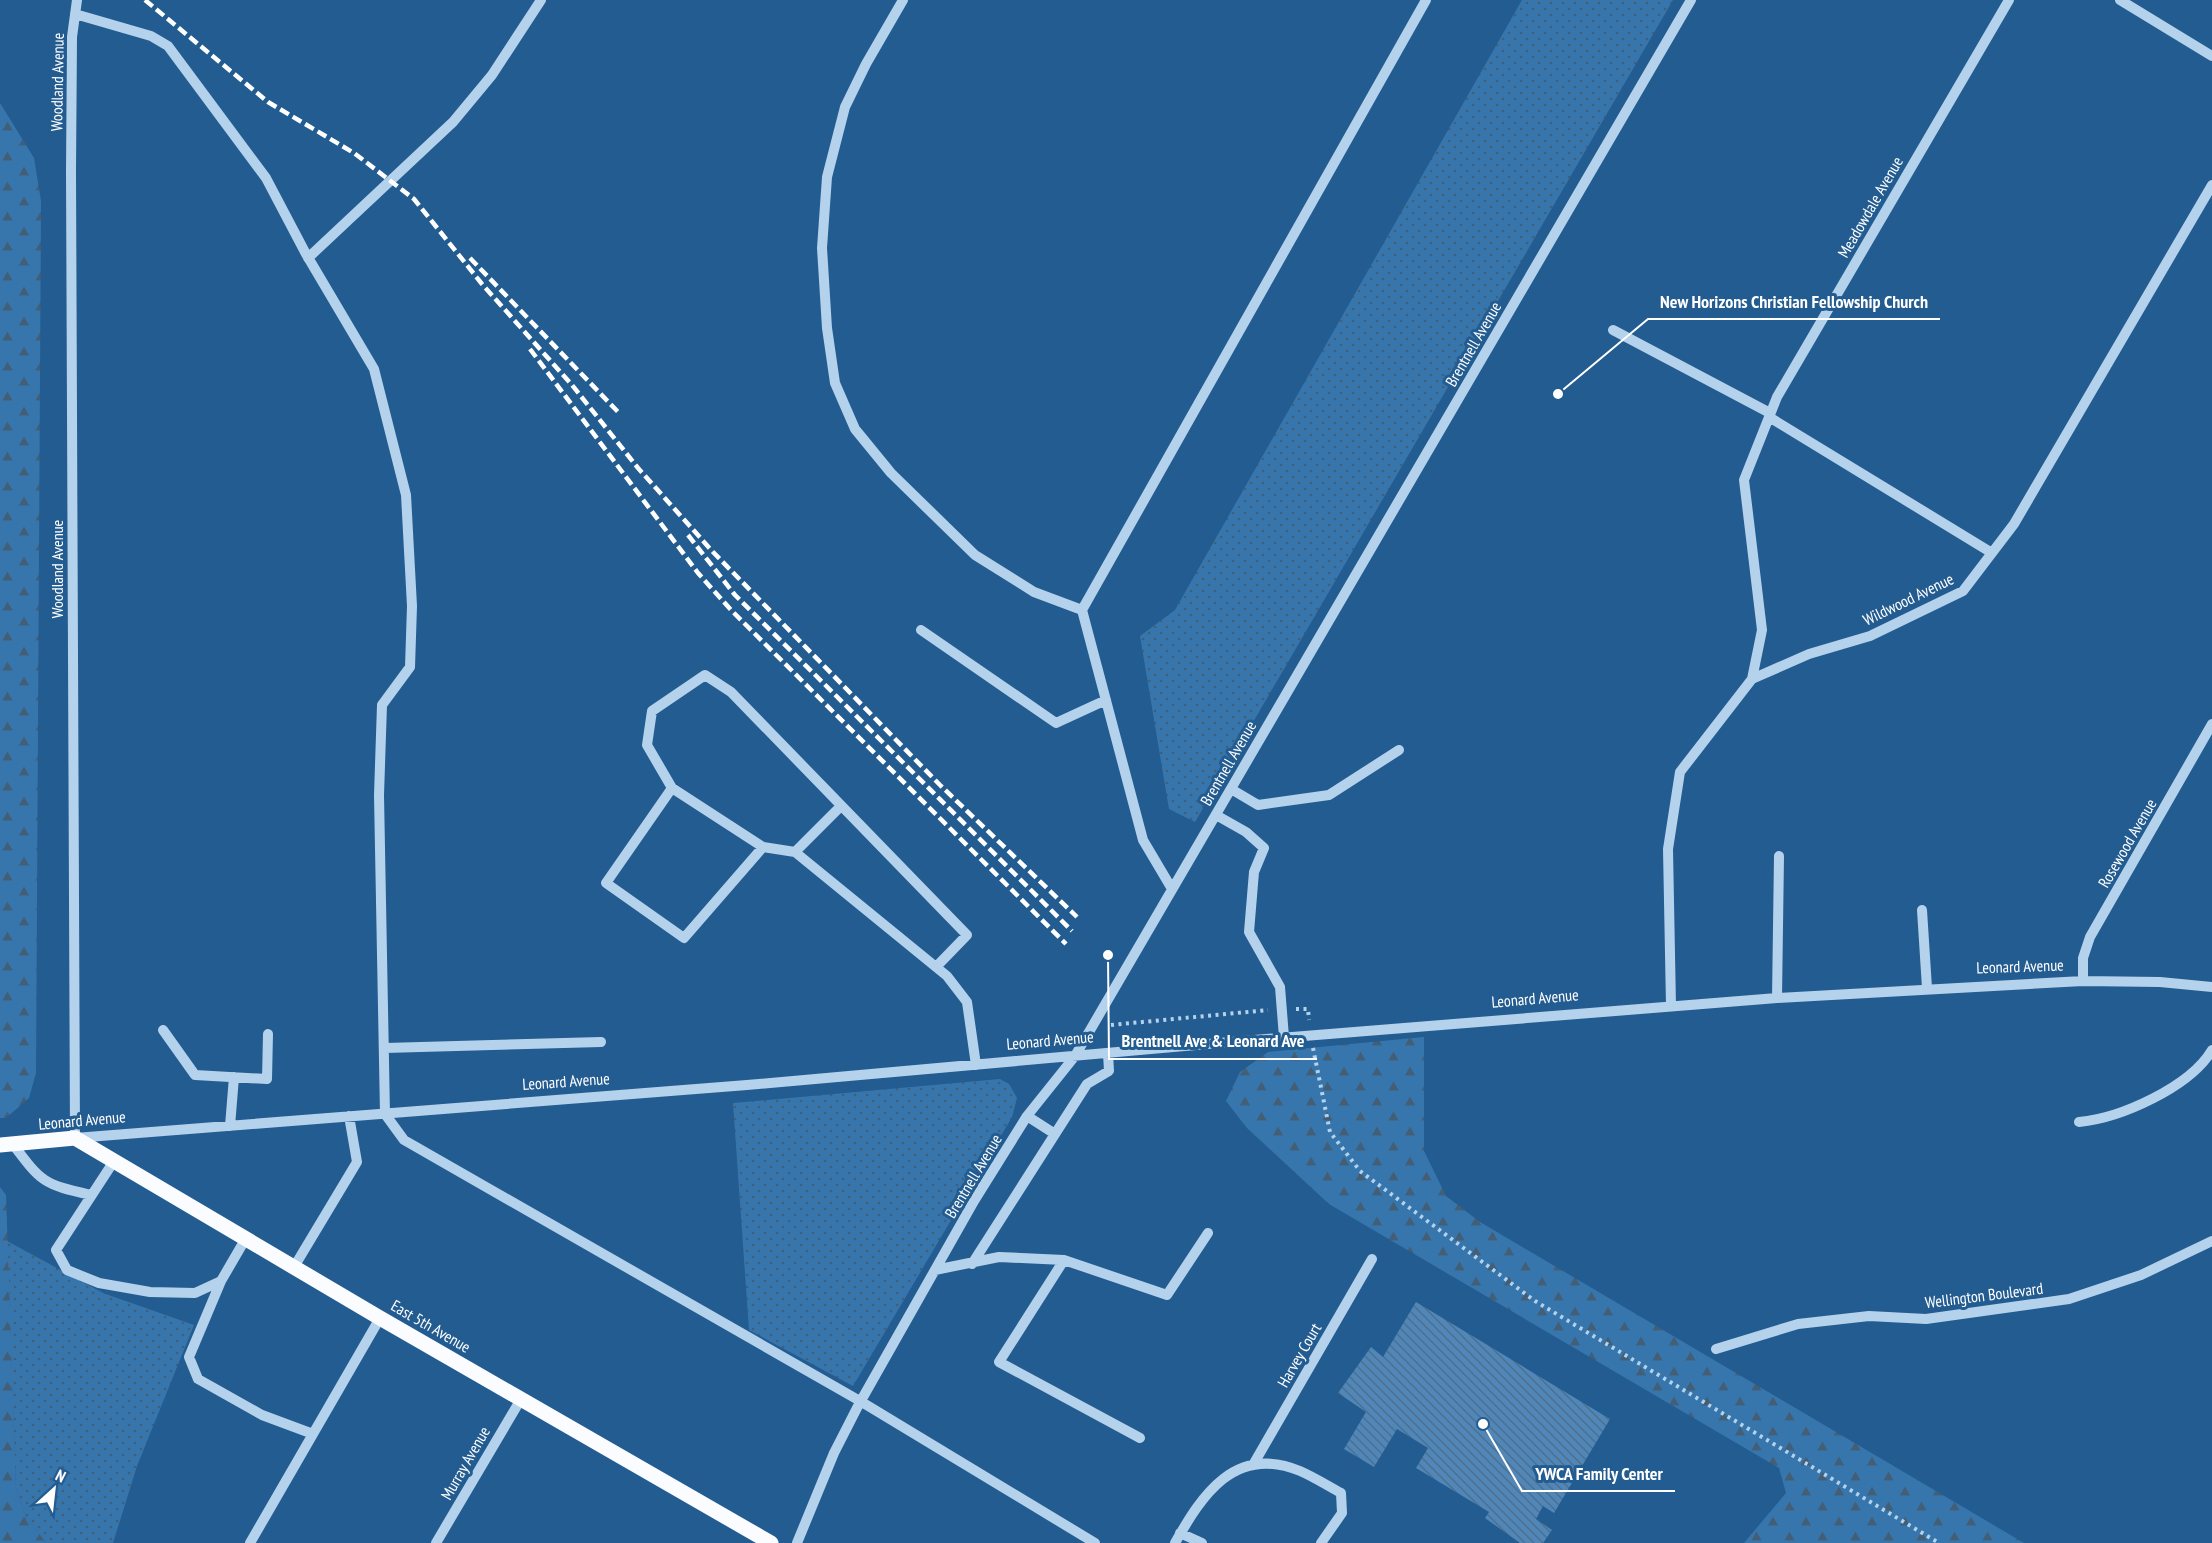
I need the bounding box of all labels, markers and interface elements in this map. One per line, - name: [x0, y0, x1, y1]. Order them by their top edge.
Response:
- street label: Woodland Avenue: [46, 33, 68, 131]
- street label: Meadowdale Avenue: [1833, 153, 1907, 261]
- callout: New Horizons Christian Fellowship Church: [1648, 283, 1940, 319]
- text: New Horizons Christian Fellowship Church: [1660, 290, 1928, 313]
- street label: Brentnell Avenue: [1441, 298, 1505, 390]
- street label: Woodland Avenue: [47, 520, 67, 618]
- street label: Wildwood Avenue: [1859, 568, 1957, 630]
- street label: Brentnell Avenue: [1196, 717, 1260, 809]
- street label: Rosewood Avenue: [2094, 795, 2160, 891]
- street label: Leonard Avenue: [1976, 954, 2064, 978]
- street label: Leonard Avenue: [1491, 984, 1579, 1012]
- callout: Brentnell Ave & Leonard Ave: [1109, 1023, 1317, 1059]
- street label: Leonard Avenue: [1006, 1026, 1094, 1054]
- text: Brentnell Ave & Leonard Ave: [1122, 1029, 1305, 1052]
- street label: Leonard Avenue: [522, 1068, 610, 1094]
- street label: Leonard Avenue: [38, 1106, 126, 1134]
- street label: Brentnell Avenue: [940, 1130, 1006, 1222]
- street label: Wellington Boulevard: [1924, 1278, 2044, 1312]
- street label: East 5th Avenue: [388, 1295, 474, 1357]
- street label: Harvey Court: [1273, 1319, 1326, 1391]
- street label: Murray Avenue: [436, 1423, 494, 1503]
- callout: YWCA Family Center: [1522, 1455, 1675, 1491]
- north arrow: [24, 1459, 84, 1519]
- text: YWCA Family Center: [1534, 1462, 1664, 1485]
- text: N: [52, 1465, 69, 1487]

